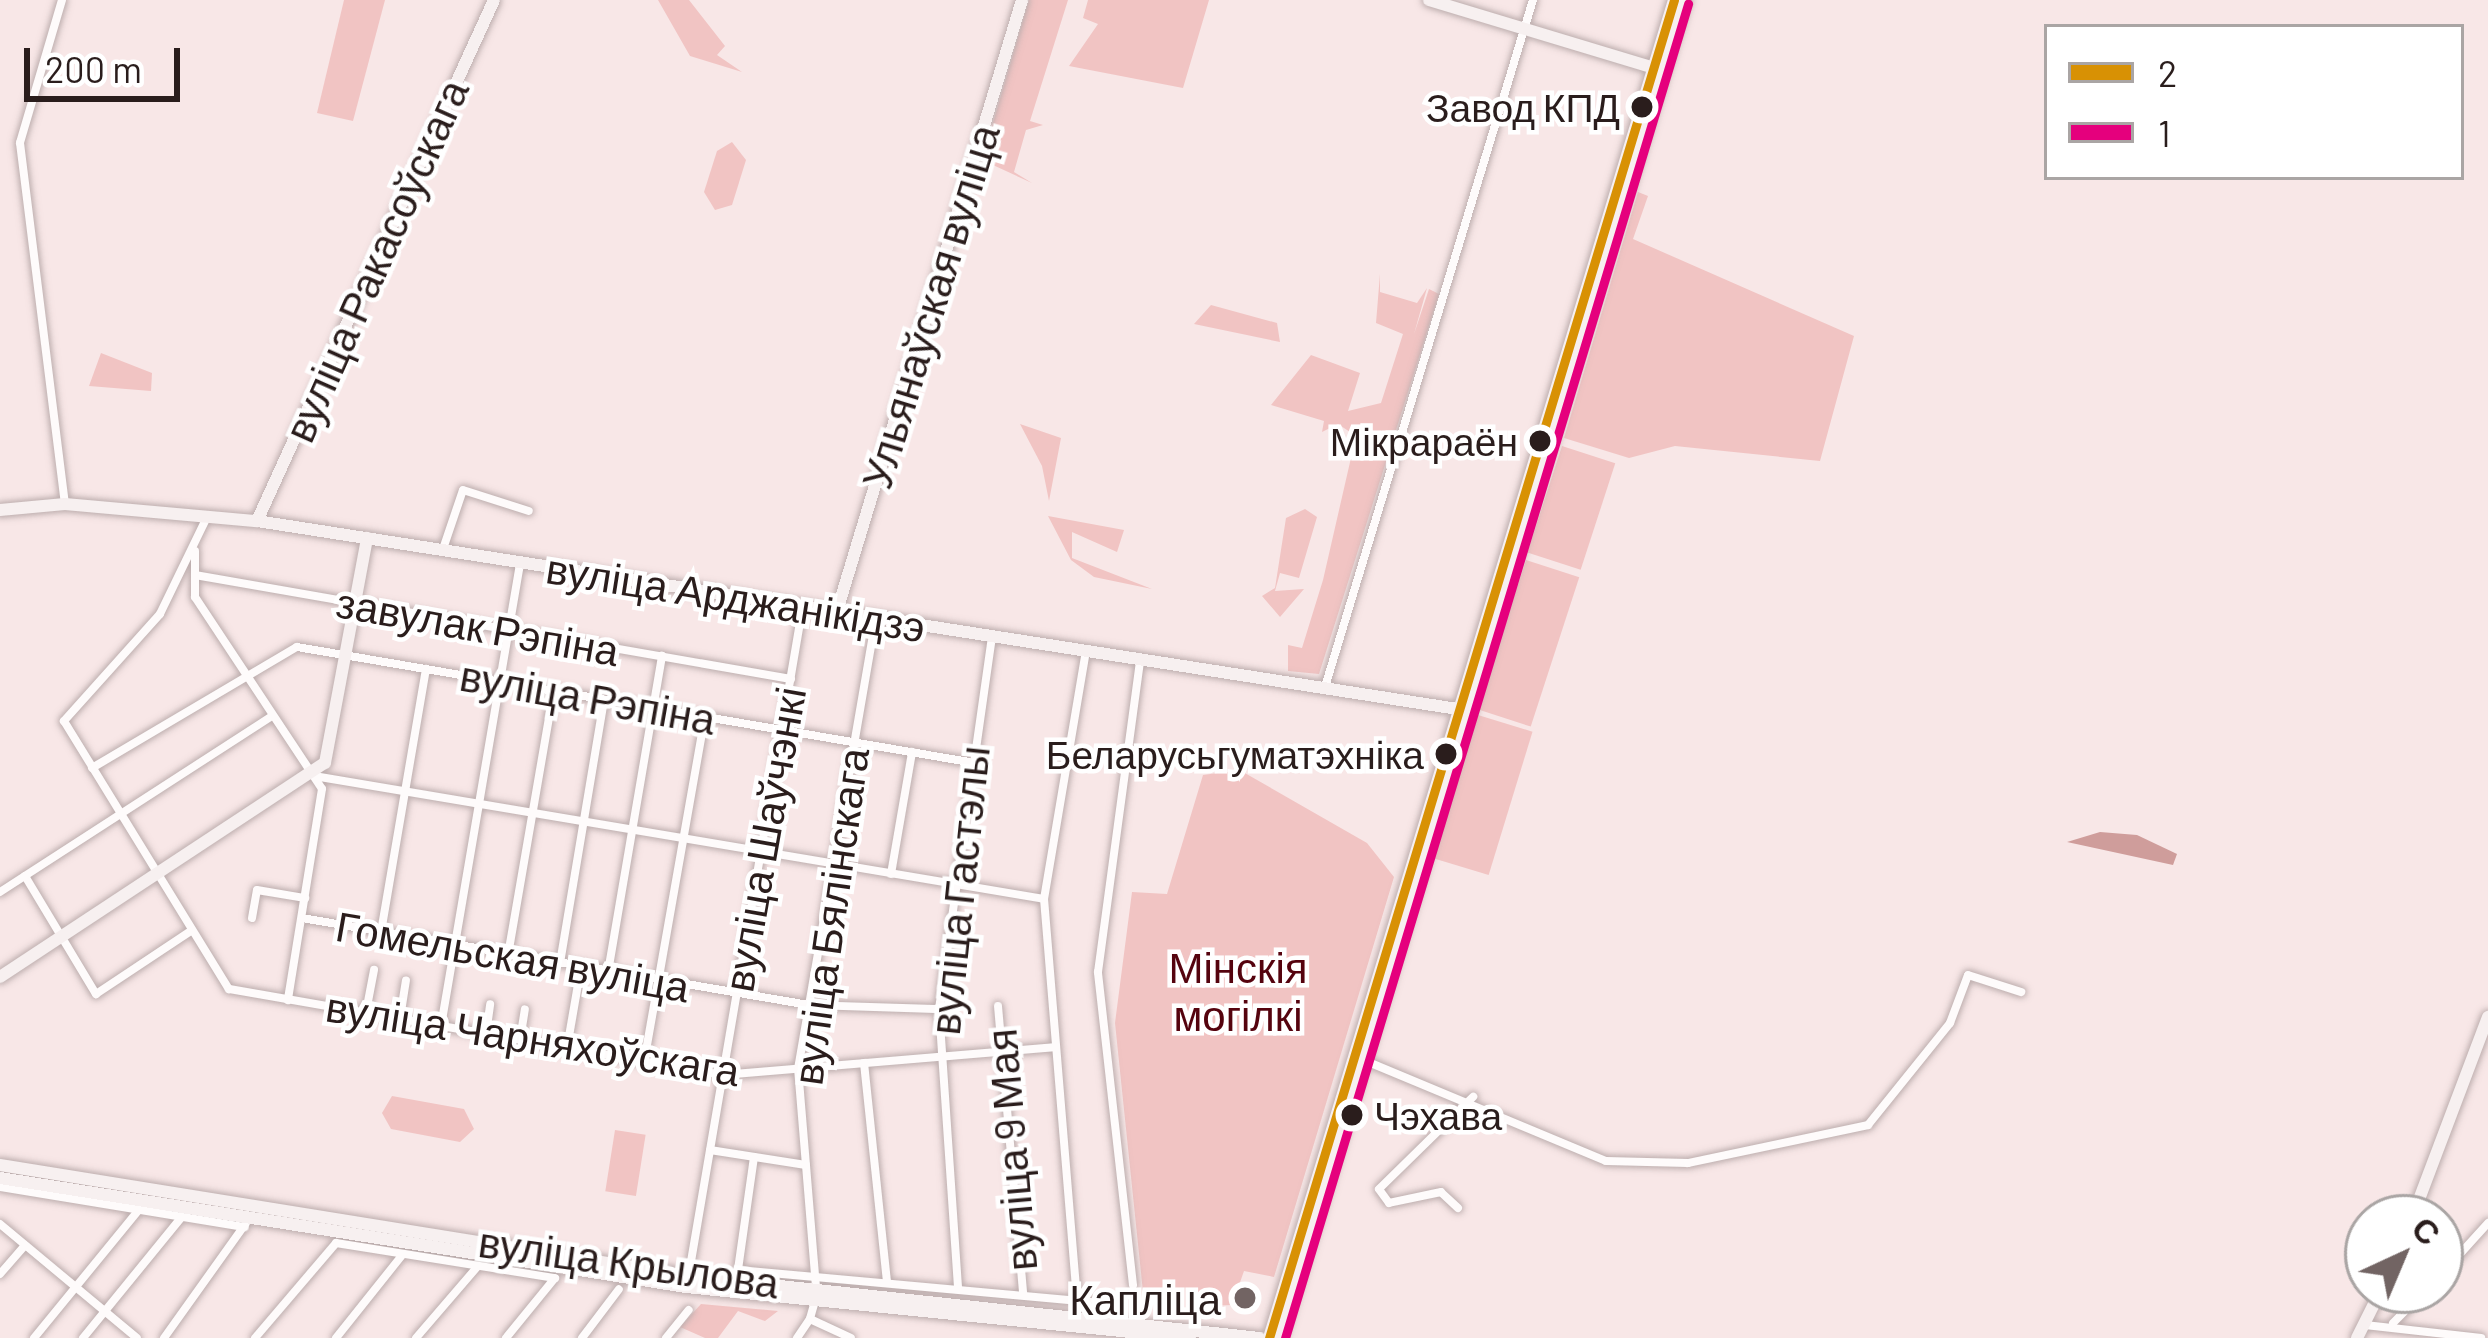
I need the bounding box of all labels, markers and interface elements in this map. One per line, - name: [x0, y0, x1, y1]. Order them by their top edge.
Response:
- scale bar: [30, 24, 186, 98]
- legend: [2044, 24, 2464, 180]
- text: 200 m: [45, 47, 142, 90]
- text: 2: [2158, 51, 2177, 94]
- street label: вуліца Ракасоўскага: [272, 71, 478, 449]
- place label: Завод КПД: [1426, 84, 1620, 130]
- marker: Завод КПД: [1631, 96, 1653, 118]
- text: 1: [2158, 111, 2171, 154]
- street label: Ульянаўская вуліца: [850, 118, 1008, 494]
- place label: Мікрараён: [1330, 418, 1518, 464]
- marker: Мікрараён: [1529, 430, 1551, 452]
- street label: вуліца Арджанікідзэ: [543, 541, 929, 651]
- street label: завулак Рэпіна: [333, 575, 623, 675]
- street label: вуліца Рэпіна: [456, 649, 720, 743]
- street label: вуліца Шаўчэнкі: [711, 683, 815, 995]
- place label: Беларусьгуматэхніка: [1046, 731, 1424, 777]
- street label: вуліца Гастэлы: [918, 743, 998, 1037]
- marker: Беларусьгуматэхніка: [1435, 743, 1457, 765]
- street label: вуліца Бялінскага: [780, 744, 878, 1088]
- street label: Гомельская вуліца: [332, 899, 694, 1011]
- park label: Мінскія могілкі: [1169, 941, 1307, 1040]
- street label: вуліца Чарняхоўскага: [323, 979, 743, 1095]
- street label: вуліца 9 Мая: [974, 1027, 1046, 1273]
- place label: Чэхава: [1374, 1092, 1502, 1138]
- marker: Чэхава: [1341, 1104, 1363, 1126]
- north arrow: [2344, 1194, 2464, 1314]
- text: С: [2404, 1208, 2449, 1253]
- street label: вуліца Крылова: [476, 1215, 782, 1307]
- place label: Капліца: [1069, 1273, 1221, 1323]
- marker: Капліца: [1232, 1285, 1258, 1311]

